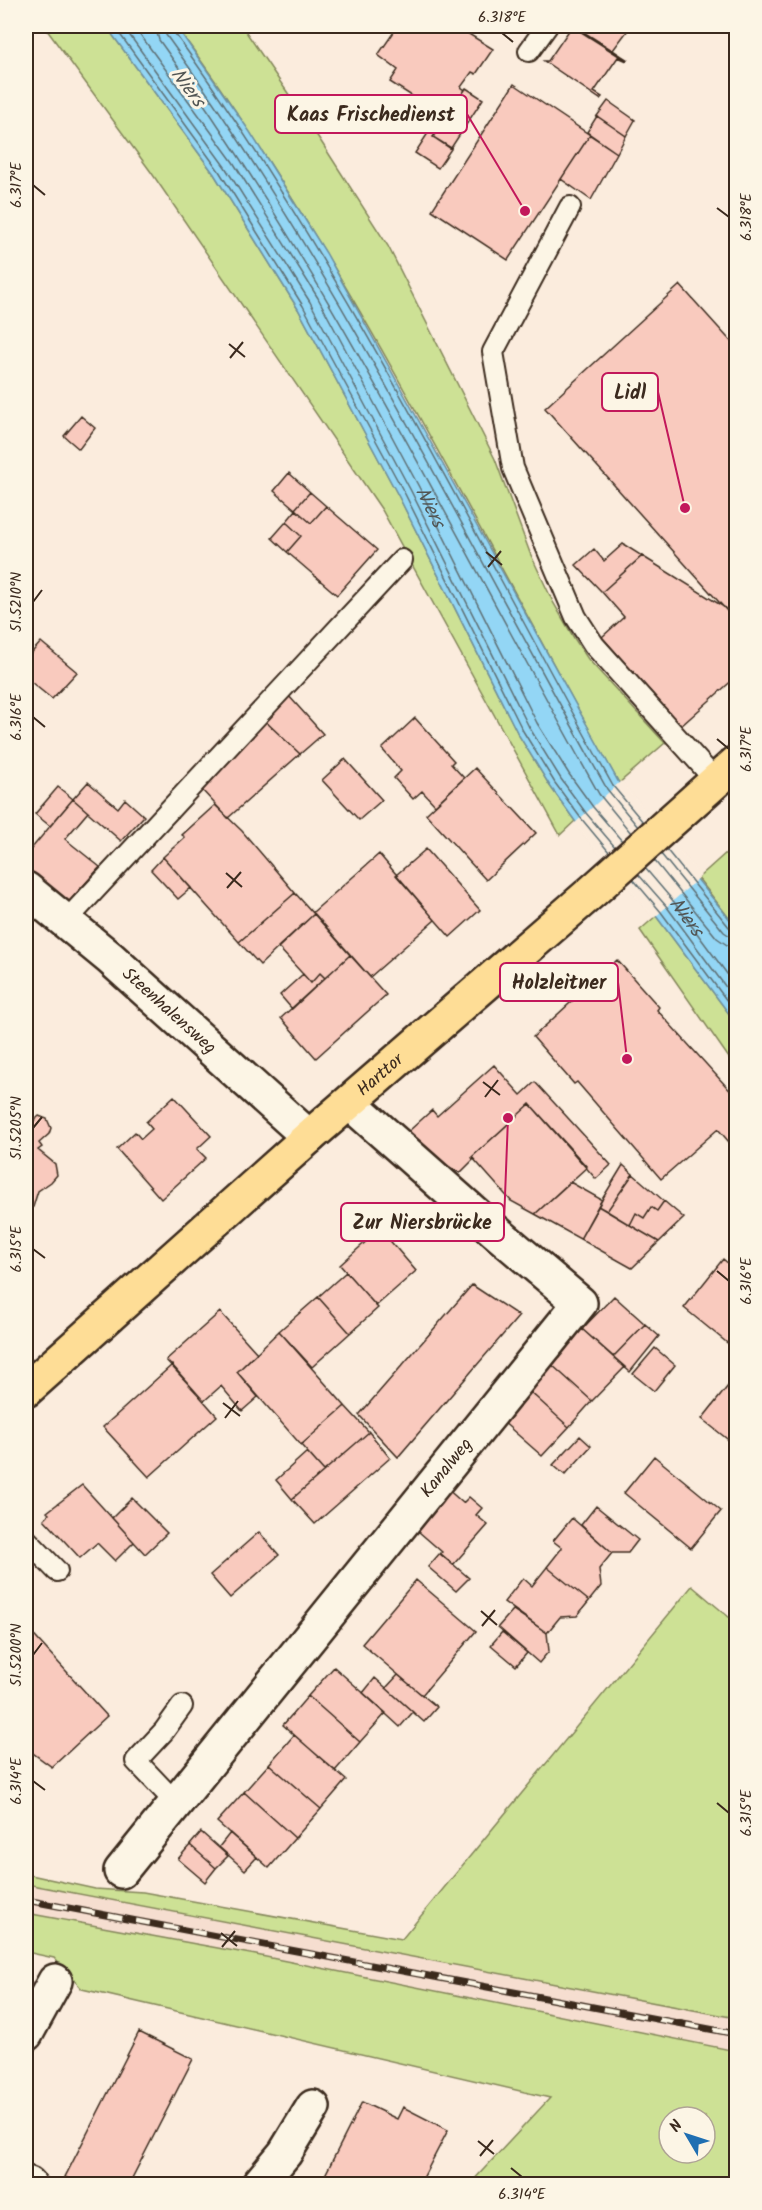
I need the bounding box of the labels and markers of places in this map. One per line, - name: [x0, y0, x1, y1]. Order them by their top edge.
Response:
- callout: Kaas Frischedienst: [275, 95, 467, 133]
- callout: Lidl: [602, 373, 658, 411]
- callout: Holzleitner: [500, 963, 618, 1001]
- callout: Zur Niersbrücke: [341, 1203, 504, 1241]

